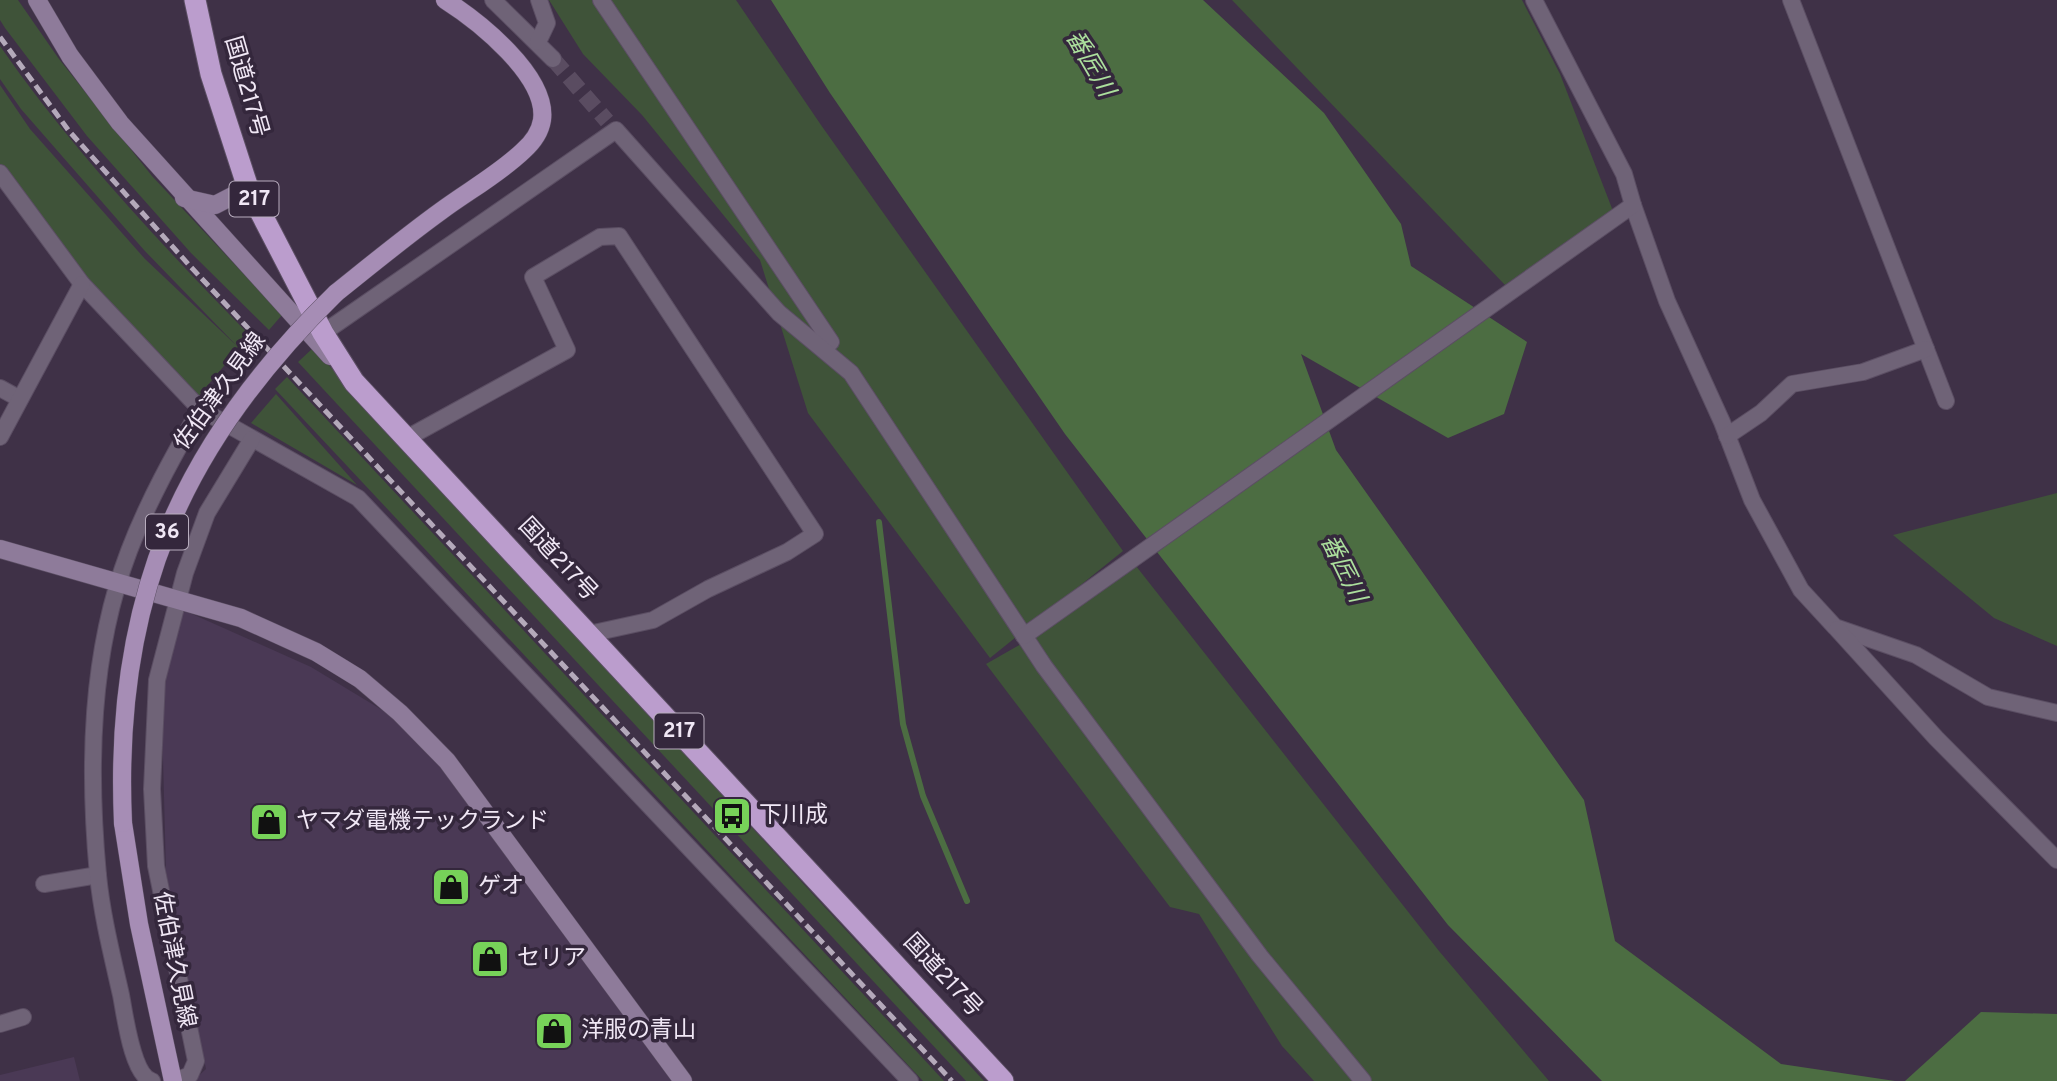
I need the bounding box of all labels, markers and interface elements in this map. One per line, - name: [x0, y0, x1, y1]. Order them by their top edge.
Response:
- water label: 番匠川: [1058, 25, 1121, 105]
- street label: 国道217号: [217, 33, 273, 141]
- road number: 217: [230, 182, 278, 216]
- street label: 佐伯津久見線: [169, 328, 273, 456]
- street label: 国道217号: [511, 512, 603, 608]
- road number: 36: [146, 514, 188, 550]
- water label: 番匠川: [1313, 530, 1373, 611]
- road number: 217: [654, 714, 704, 748]
- bus stop icon: 下川成: [711, 795, 753, 837]
- shop icon: ヤマダ電機テックランド: [248, 801, 290, 843]
- place label: 下川成: [759, 802, 828, 831]
- place label: ヤマダ電機テックランド: [296, 808, 549, 837]
- shop icon: ゲオ: [430, 866, 472, 908]
- place label: ゲオ: [478, 873, 524, 902]
- street label: 佐伯津久見線: [146, 890, 200, 1030]
- street label: 国道217号: [896, 928, 988, 1024]
- shop icon: セリア: [469, 938, 511, 980]
- place label: セリア: [517, 945, 586, 974]
- shop icon: 洋服の青山: [533, 1010, 575, 1052]
- place label: 洋服の青山: [581, 1017, 696, 1046]

